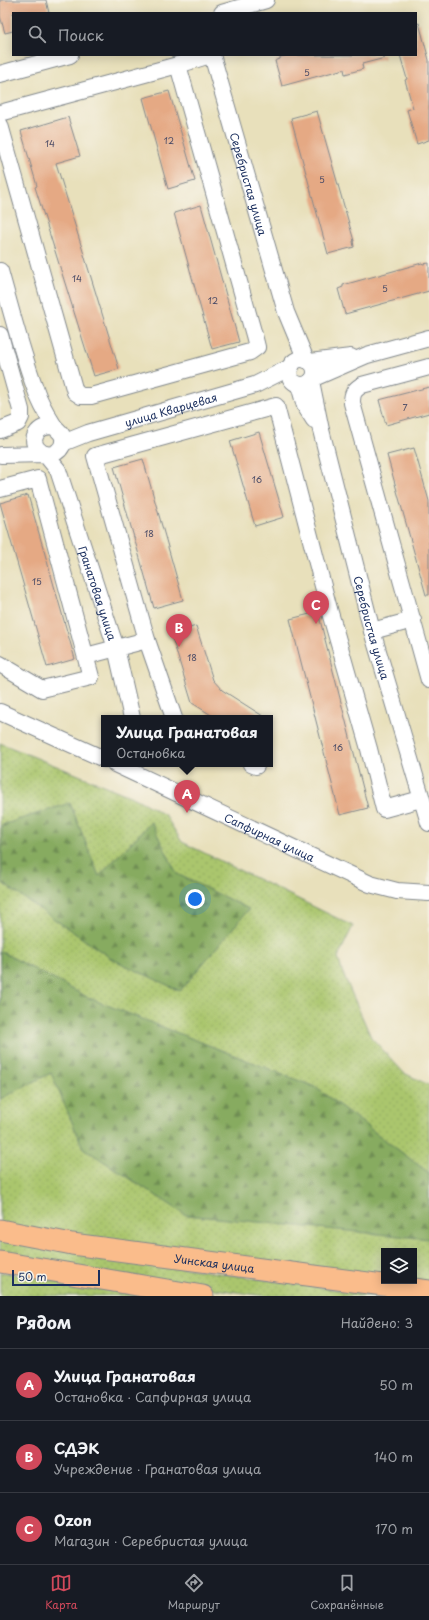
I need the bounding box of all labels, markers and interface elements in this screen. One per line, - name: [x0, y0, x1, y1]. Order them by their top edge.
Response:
- search box: [12, 12, 417, 56]
- icon: search: [26, 23, 48, 45]
- text: Поиск: [58, 23, 104, 46]
- house number: 5: [304, 65, 310, 79]
- street label: Серебристая улица: [226, 130, 272, 237]
- house number: 12: [164, 133, 174, 147]
- house number: 14: [45, 136, 55, 150]
- house number: 5: [319, 172, 325, 186]
- house number: 14: [72, 271, 82, 285]
- house number: 5: [382, 281, 388, 295]
- house number: 12: [208, 293, 218, 307]
- street label: улица Кварцевая: [123, 388, 219, 431]
- house number: 7: [402, 400, 408, 414]
- house number: 16: [252, 472, 262, 486]
- house number: 18: [144, 526, 154, 540]
- street label: Гранатовая улица: [75, 543, 121, 643]
- house number: 15: [32, 574, 42, 588]
- street label: Серебристая улица: [350, 574, 394, 681]
- pin: C: [303, 591, 329, 624]
- pin: B: [166, 614, 192, 647]
- house number: 18: [187, 650, 197, 664]
- popup: [101, 715, 273, 767]
- text: Улица Гранатовая: [116, 720, 258, 743]
- house number: 16: [333, 740, 343, 754]
- text: Остановка: [116, 743, 185, 762]
- pin: A: [174, 780, 200, 813]
- street label: Сапфирная улица: [222, 808, 318, 865]
- your location: [185, 889, 205, 909]
- map controls: [381, 1248, 417, 1284]
- button: layers: [381, 1248, 417, 1284]
- street label: Уинская улица: [173, 1249, 256, 1276]
- scale bar: [12, 1268, 100, 1287]
- text: 50 m: [18, 1268, 47, 1285]
- text: Рядом: [16, 1309, 71, 1335]
- text: Найдено: 3: [341, 1313, 413, 1332]
- text: Улица Гранатовая: [54, 1364, 196, 1387]
- text: A: [24, 1375, 34, 1394]
- text: 50 m: [379, 1375, 413, 1394]
- text: Остановка · Сапфирная улица: [54, 1387, 251, 1406]
- text: СДЭК: [54, 1436, 99, 1459]
- text: B: [25, 1447, 33, 1466]
- text: 140 m: [374, 1447, 413, 1466]
- text: Учреждение · Гранатовая улица: [54, 1459, 261, 1478]
- text: Ozon: [54, 1508, 92, 1531]
- text: C: [24, 1519, 34, 1538]
- text: 170 m: [375, 1519, 413, 1538]
- text: Магазин · Серебристая улица: [54, 1531, 248, 1550]
- tab: Карта: [45, 1572, 77, 1613]
- tab: Маршрут: [168, 1572, 220, 1613]
- tab: Сохранённые: [310, 1572, 384, 1613]

